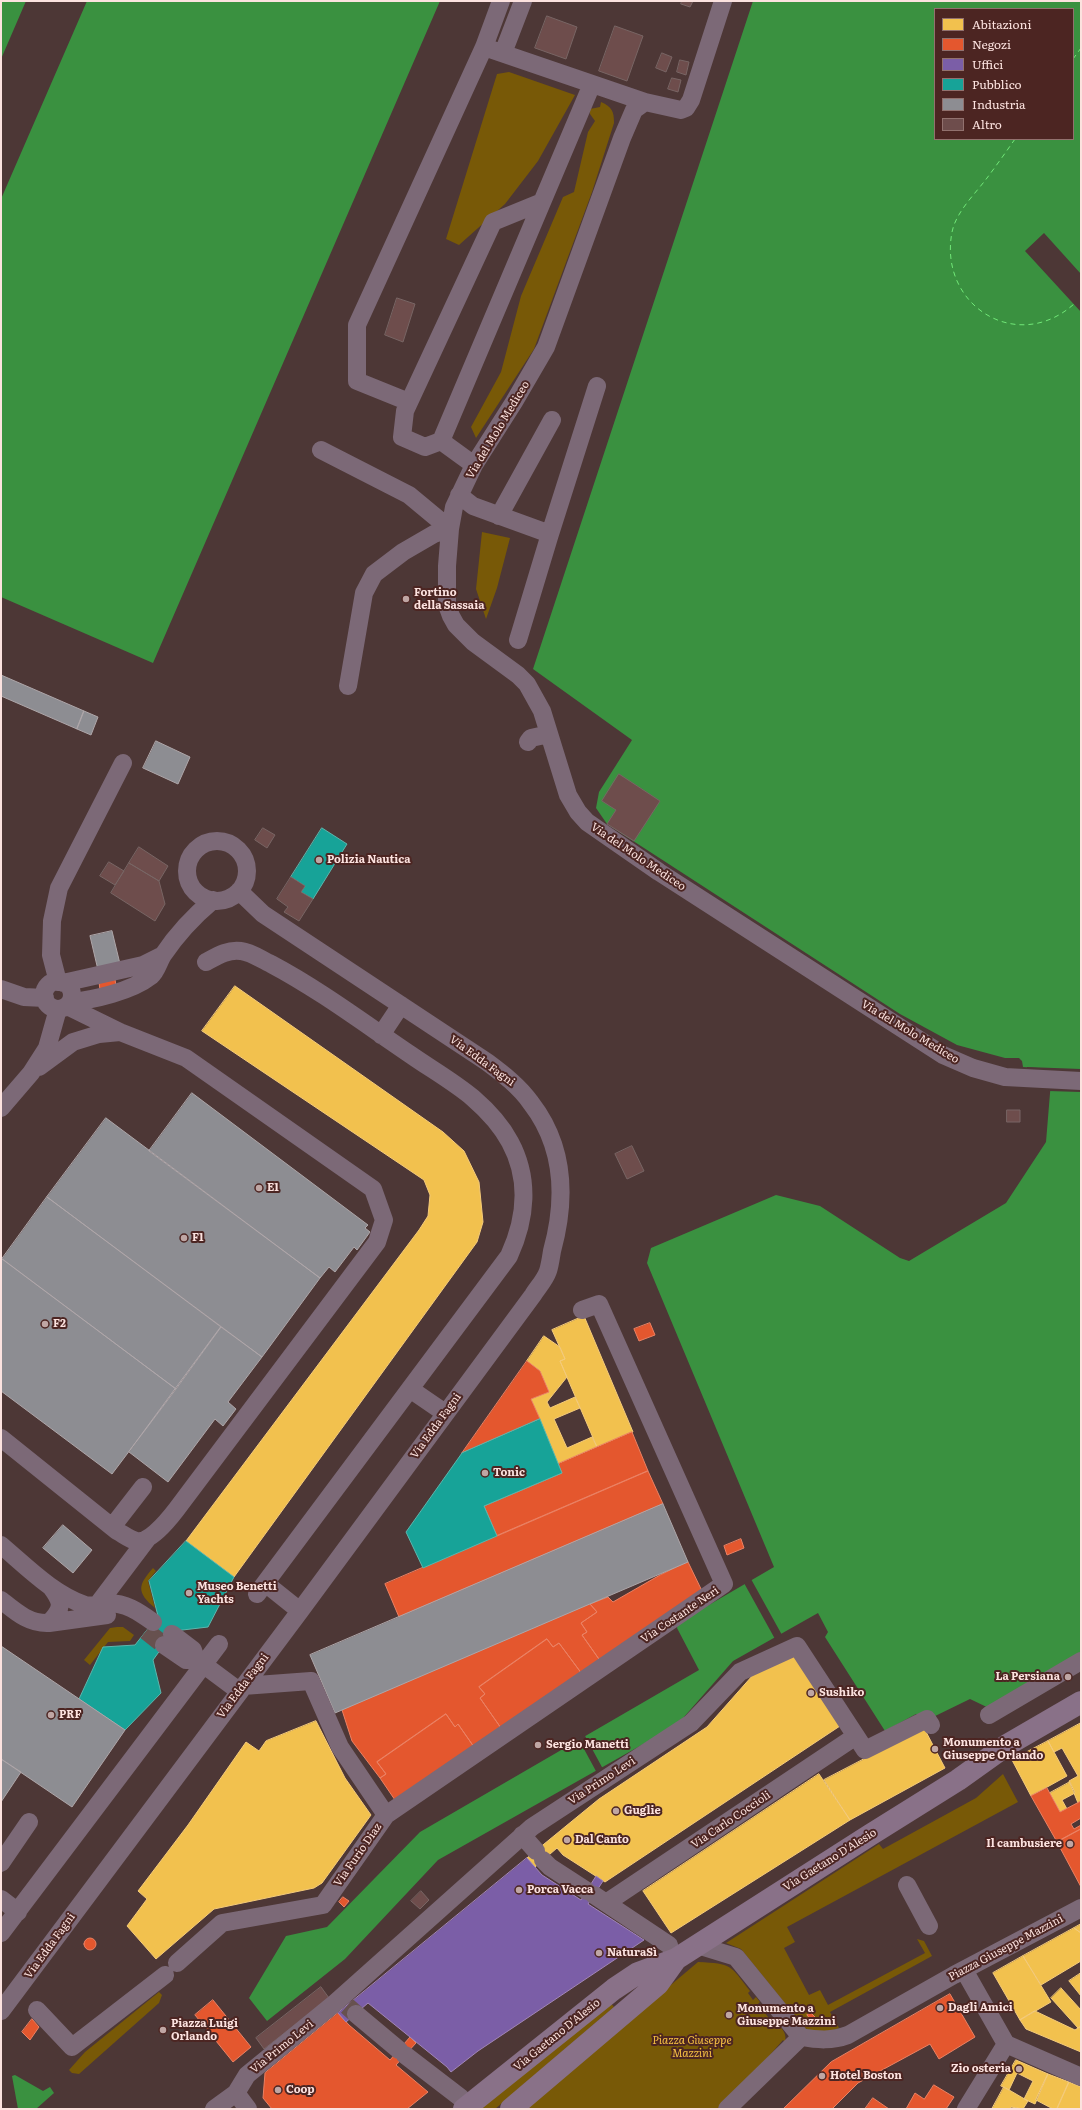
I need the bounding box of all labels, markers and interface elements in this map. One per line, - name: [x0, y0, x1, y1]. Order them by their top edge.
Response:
- legend: [934, 8, 1074, 140]
- text: Abitazioni: [972, 15, 1031, 33]
- text: Negozi: [972, 35, 1011, 53]
- text: Uffici: [972, 55, 1003, 73]
- text: Pubblico: [972, 75, 1022, 93]
- text: Industria: [972, 95, 1026, 113]
- text: Altro: [972, 115, 1002, 133]
- street label: Via del Molo Mediceo: [464, 379, 532, 481]
- place label: Fortino della Sassaia: [414, 586, 485, 612]
- marker: Fortino della Sassaia: [401, 594, 411, 604]
- street label: Via del Molo Mediceo: [588, 820, 688, 894]
- place label: Polizia Nautica: [327, 853, 411, 867]
- marker: Polizia Nautica: [314, 855, 324, 865]
- street label: Via del Molo Mediceo: [859, 998, 961, 1066]
- street label: Via Edda Fagni: [447, 1033, 517, 1089]
- place label: E1: [267, 1181, 279, 1195]
- marker: E1: [254, 1183, 264, 1193]
- place label: F1: [192, 1231, 204, 1245]
- marker: F1: [179, 1233, 189, 1243]
- place label: F2: [53, 1317, 66, 1331]
- marker: F2: [40, 1319, 50, 1329]
- street label: Via Edda Fagni: [408, 1391, 464, 1461]
- place label: Tonic: [493, 1466, 525, 1480]
- marker: Tonic: [480, 1468, 490, 1478]
- place label: Museo Benetti Yachts: [197, 1580, 277, 1606]
- street label: Via Costante Neri: [639, 1584, 721, 1646]
- marker: Museo Benetti Yachts: [184, 1588, 194, 1598]
- street label: Via Edda Fagni: [214, 1651, 272, 1721]
- place label: La Persiana: [995, 1670, 1060, 1684]
- marker: La Persiana: [1063, 1672, 1073, 1682]
- place label: Sushiko: [819, 1686, 864, 1700]
- marker: Sushiko: [806, 1688, 816, 1698]
- place label: PRF: [59, 1708, 81, 1722]
- marker: PRF: [46, 1710, 56, 1720]
- place label: Monumento a Giuseppe Orlando: [943, 1736, 1043, 1762]
- place label: Sergio Manetti: [546, 1738, 629, 1752]
- marker: Sergio Manetti: [533, 1740, 543, 1750]
- marker: Monumento a Giuseppe Orlando: [930, 1744, 940, 1754]
- street label: Via Primo Levi: [566, 1754, 638, 1808]
- street label: Via Carlo Coccioli: [689, 1789, 773, 1851]
- place label: Guglie: [624, 1804, 661, 1818]
- marker: Guglie: [611, 1806, 621, 1816]
- street label: Via Furio Diaz: [331, 1821, 385, 1889]
- street label: Via Gaetano D'Alesio: [781, 1826, 879, 1894]
- place label: Dal Canto: [575, 1833, 629, 1847]
- marker: Dal Canto: [562, 1835, 572, 1845]
- place label: Il cambusiere: [986, 1837, 1062, 1851]
- marker: Il cambusiere: [1065, 1839, 1075, 1849]
- place label: Porca Vacca: [527, 1883, 593, 1897]
- marker: Porca Vacca: [514, 1885, 524, 1895]
- street label: Via Edda Fagni: [22, 1911, 78, 1981]
- street label: Piazza Giuseppe Mazzini: [946, 1912, 1066, 1984]
- place label: NaturaSì: [607, 1946, 657, 1960]
- marker: NaturaSì: [594, 1948, 604, 1958]
- street label: Via Gaetano D'Alesio: [511, 1996, 603, 2074]
- place label: Dagli Amici: [948, 2001, 1013, 2015]
- place label: Monumento a Giuseppe Mazzini: [737, 2002, 836, 2028]
- marker: Dagli Amici: [935, 2003, 945, 2013]
- marker: Monumento a Giuseppe Mazzini: [724, 2010, 734, 2020]
- place label: Piazza Luigi Orlando: [171, 2017, 238, 2043]
- street label: Via Primo Levi: [248, 2018, 316, 2076]
- marker: Piazza Luigi Orlando: [158, 2025, 168, 2035]
- park label: Piazza Giuseppe Mazzini: [652, 2034, 732, 2060]
- place label: Zio osteria: [951, 2062, 1011, 2076]
- marker: Zio osteria: [1014, 2064, 1024, 2074]
- place label: Hotel Boston: [830, 2069, 902, 2083]
- marker: Hotel Boston: [817, 2071, 827, 2081]
- place label: Coop: [286, 2083, 315, 2097]
- marker: Coop: [273, 2085, 283, 2095]

